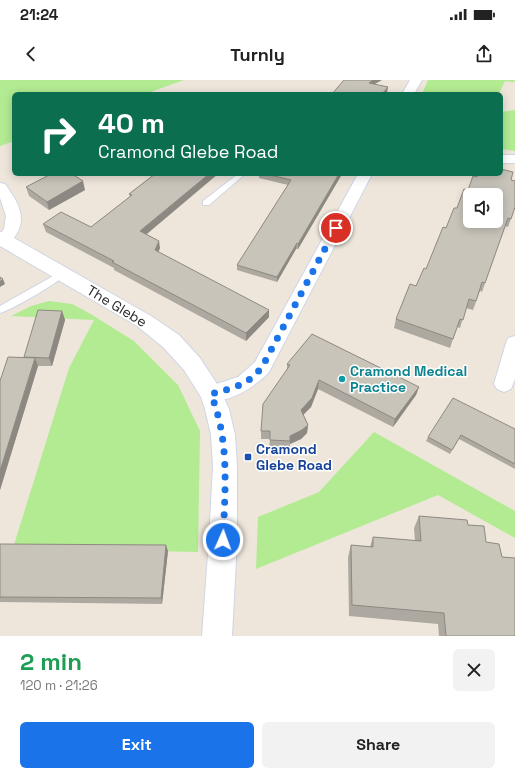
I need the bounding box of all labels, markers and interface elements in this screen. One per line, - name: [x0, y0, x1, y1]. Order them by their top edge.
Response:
- text: 21:24: [20, 5, 58, 24]
- icon: back: [20, 43, 42, 65]
- text: Turnly: [230, 43, 285, 66]
- icon: share: [473, 43, 495, 65]
- text: 40 m: [98, 105, 165, 141]
- icon: right: [32, 108, 84, 160]
- text: Cramond Glebe Road: [98, 140, 278, 163]
- map controls: [463, 188, 503, 228]
- button: sound: [463, 188, 503, 228]
- pin: [319, 211, 353, 245]
- icon: arrive: [325, 217, 347, 239]
- street label: The Glebe: [84, 281, 150, 331]
- place label: Cramond Medical Practice: [350, 362, 467, 396]
- marker: Cramond Medical Practice: [337, 374, 347, 384]
- place label: Cramond Glebe Road: [256, 440, 332, 474]
- marker: Cramond Glebe Road: [243, 452, 253, 462]
- position arrow: [202, 519, 244, 561]
- text: 2 min: [20, 646, 82, 677]
- button: close: [453, 649, 495, 691]
- text: 120 m · 21:26: [20, 677, 98, 694]
- button: Exit: [20, 722, 254, 768]
- button: Share: [262, 722, 495, 768]

